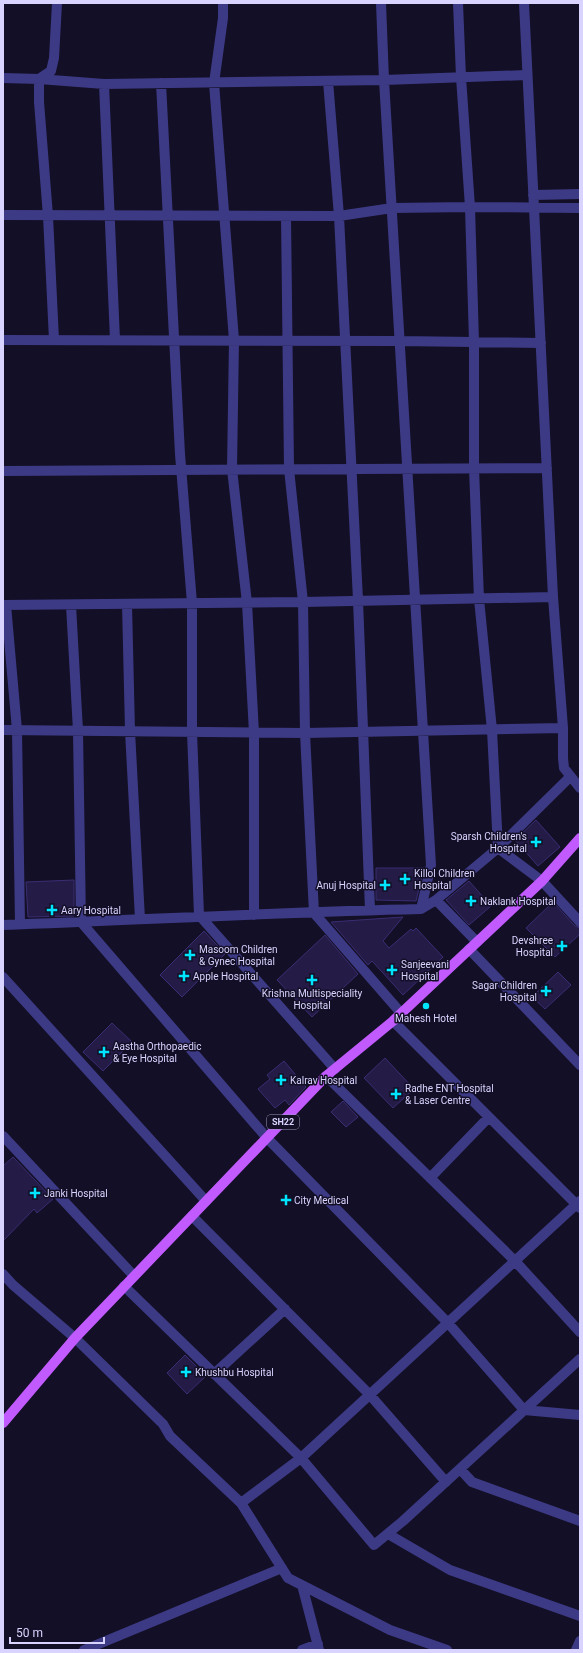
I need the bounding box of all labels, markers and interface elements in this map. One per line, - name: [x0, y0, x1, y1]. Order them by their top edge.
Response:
- place label: Sparsh Children's Hospital: [451, 831, 527, 854]
- marker: Sparsh Children's Hospital: [530, 836, 542, 848]
- place label: Killol Children Hospital: [414, 868, 475, 891]
- marker: Killol Children Hospital: [399, 873, 411, 885]
- marker: Anuj Hospital: [379, 879, 391, 891]
- place label: Anuj Hospital: [316, 880, 376, 891]
- marker: Naklank Hospital: [465, 895, 477, 907]
- place label: Naklank Hospital: [480, 896, 556, 907]
- marker: Aary Hospital: [46, 904, 58, 916]
- place label: Aary Hospital: [61, 905, 121, 916]
- place label: Devshree Hospital: [512, 935, 553, 958]
- marker: Devshree Hospital: [556, 940, 568, 952]
- place label: Masoom Children & Gynec Hospital: [199, 944, 278, 967]
- marker: Masoom Children & Gynec Hospital: [184, 949, 196, 961]
- place label: Sanjeevani Hospital: [401, 959, 449, 982]
- marker: Sanjeevani Hospital: [386, 964, 398, 976]
- marker: Apple Hospital: [178, 970, 190, 982]
- place label: Apple Hospital: [193, 971, 258, 982]
- marker: Krishna Multispeciality Hospital: [306, 974, 318, 986]
- place label: Sagar Children Hospital: [472, 980, 537, 1003]
- marker: Sagar Children Hospital: [540, 985, 552, 997]
- place label: Krishna Multispeciality Hospital: [262, 988, 363, 1011]
- marker: Mahesh Hotel: [421, 1001, 431, 1011]
- place label: Mahesh Hotel: [395, 1013, 457, 1024]
- place label: Aastha Orthopaedic & Eye Hospital: [113, 1041, 201, 1064]
- marker: Aastha Orthopaedic & Eye Hospital: [98, 1046, 110, 1058]
- marker: Kalrav Hospital: [275, 1074, 287, 1086]
- place label: Kalrav Hospital: [290, 1075, 357, 1086]
- place label: Radhe ENT Hospital & Laser Centre: [405, 1083, 494, 1106]
- marker: Radhe ENT Hospital & Laser Centre: [390, 1088, 402, 1100]
- road number: SH22: [267, 1115, 299, 1129]
- marker: Janki Hospital: [29, 1187, 41, 1199]
- place label: Janki Hospital: [44, 1188, 108, 1199]
- marker: City Medical: [281, 1195, 291, 1205]
- place label: City Medical: [294, 1195, 349, 1206]
- marker: Khushbu Hospital: [180, 1366, 192, 1378]
- place label: Khushbu Hospital: [195, 1367, 274, 1378]
- scale bar: [10, 1619, 104, 1645]
- text: 50 m: [16, 1626, 43, 1640]

